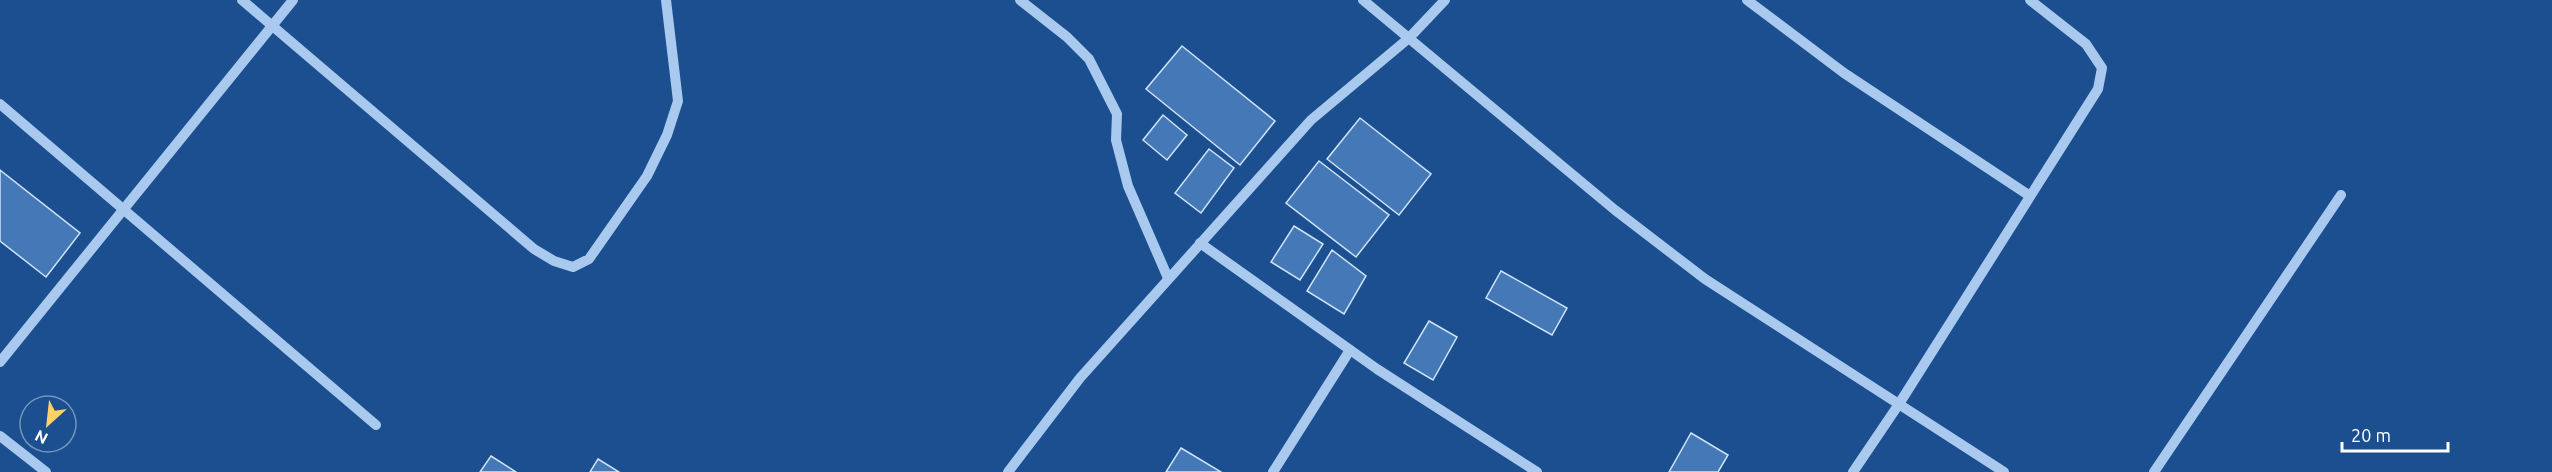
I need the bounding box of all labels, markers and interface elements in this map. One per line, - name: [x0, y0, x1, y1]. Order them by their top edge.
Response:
- north arrow: [18, 394, 78, 454]
- scale bar: [2342, 415, 2448, 453]
- text: 20 m: [2351, 425, 2391, 445]
- text: N: [32, 427, 51, 448]

